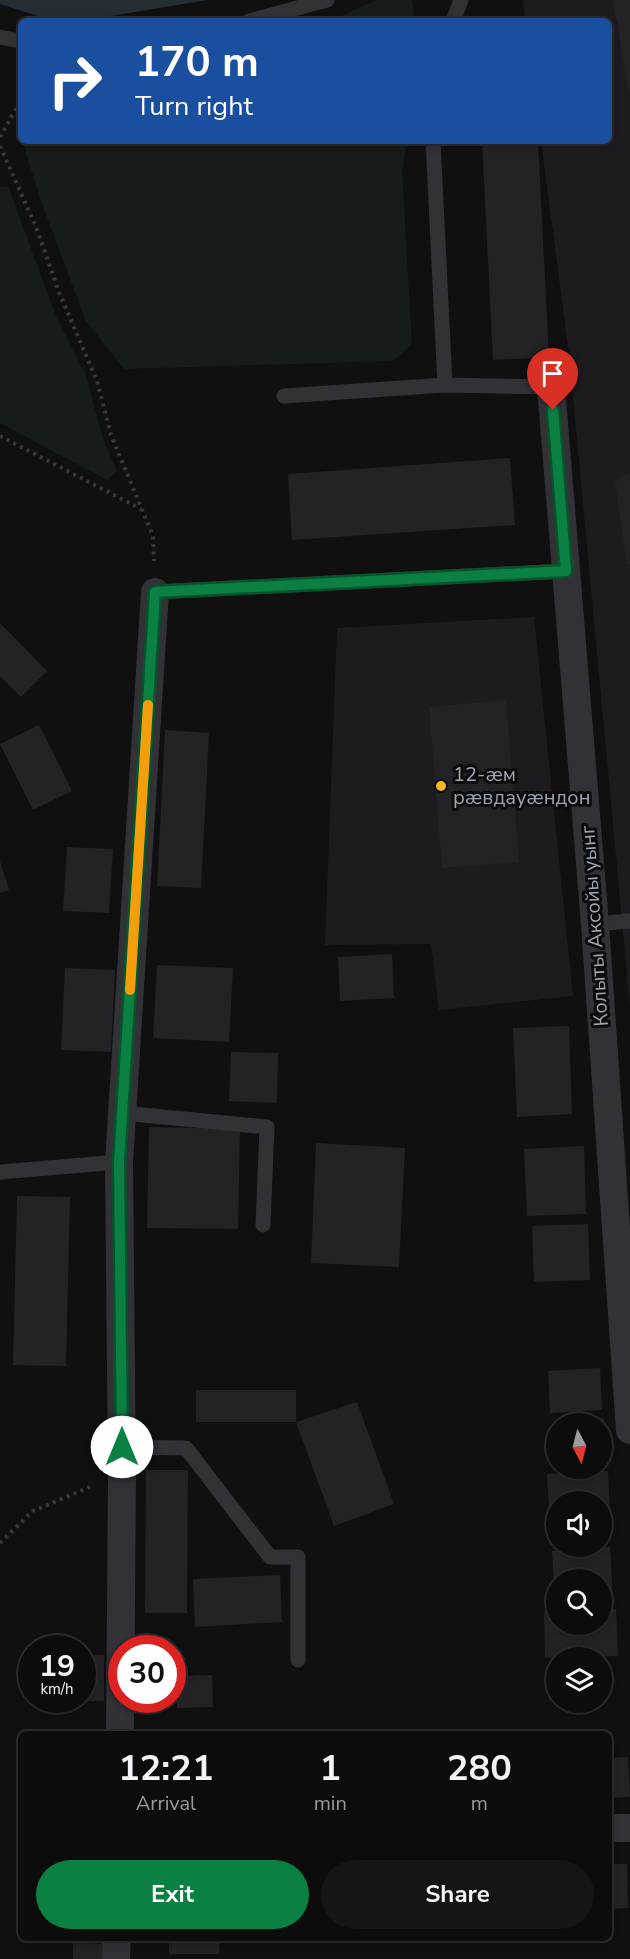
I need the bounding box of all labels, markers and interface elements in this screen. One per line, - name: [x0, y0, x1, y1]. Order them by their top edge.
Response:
- text: 170 m: [135, 34, 259, 91]
- icon: right: [36, 42, 114, 120]
- text: Turn right: [135, 88, 253, 125]
- pin: [527, 348, 578, 410]
- icon: arrive: [536, 357, 569, 390]
- place label: 12-æм рӕвдауӕндон: [453, 761, 590, 811]
- marker: 12-æм рӕвдауӕндон: [434, 779, 448, 793]
- street label: Колыты Аксойы уынг: [574, 824, 615, 1027]
- north arrow: [546, 1413, 612, 1479]
- map controls: [546, 1413, 612, 1713]
- position arrow: [90, 1415, 154, 1479]
- button: sound: [546, 1491, 612, 1557]
- button: search: [546, 1569, 612, 1635]
- speed limit sign: 30: [108, 1635, 186, 1713]
- text: 19: [39, 1646, 75, 1687]
- button: layers: [546, 1647, 612, 1713]
- text: km/h: [40, 1679, 74, 1699]
- text: 12:21: [118, 1744, 214, 1793]
- text: 1: [319, 1744, 341, 1793]
- text: 280: [447, 1744, 512, 1793]
- text: Arrival: [136, 1790, 196, 1817]
- text: min: [314, 1790, 347, 1817]
- text: m: [471, 1790, 488, 1817]
- button: Exit: [36, 1860, 309, 1929]
- button: Share: [321, 1860, 594, 1929]

